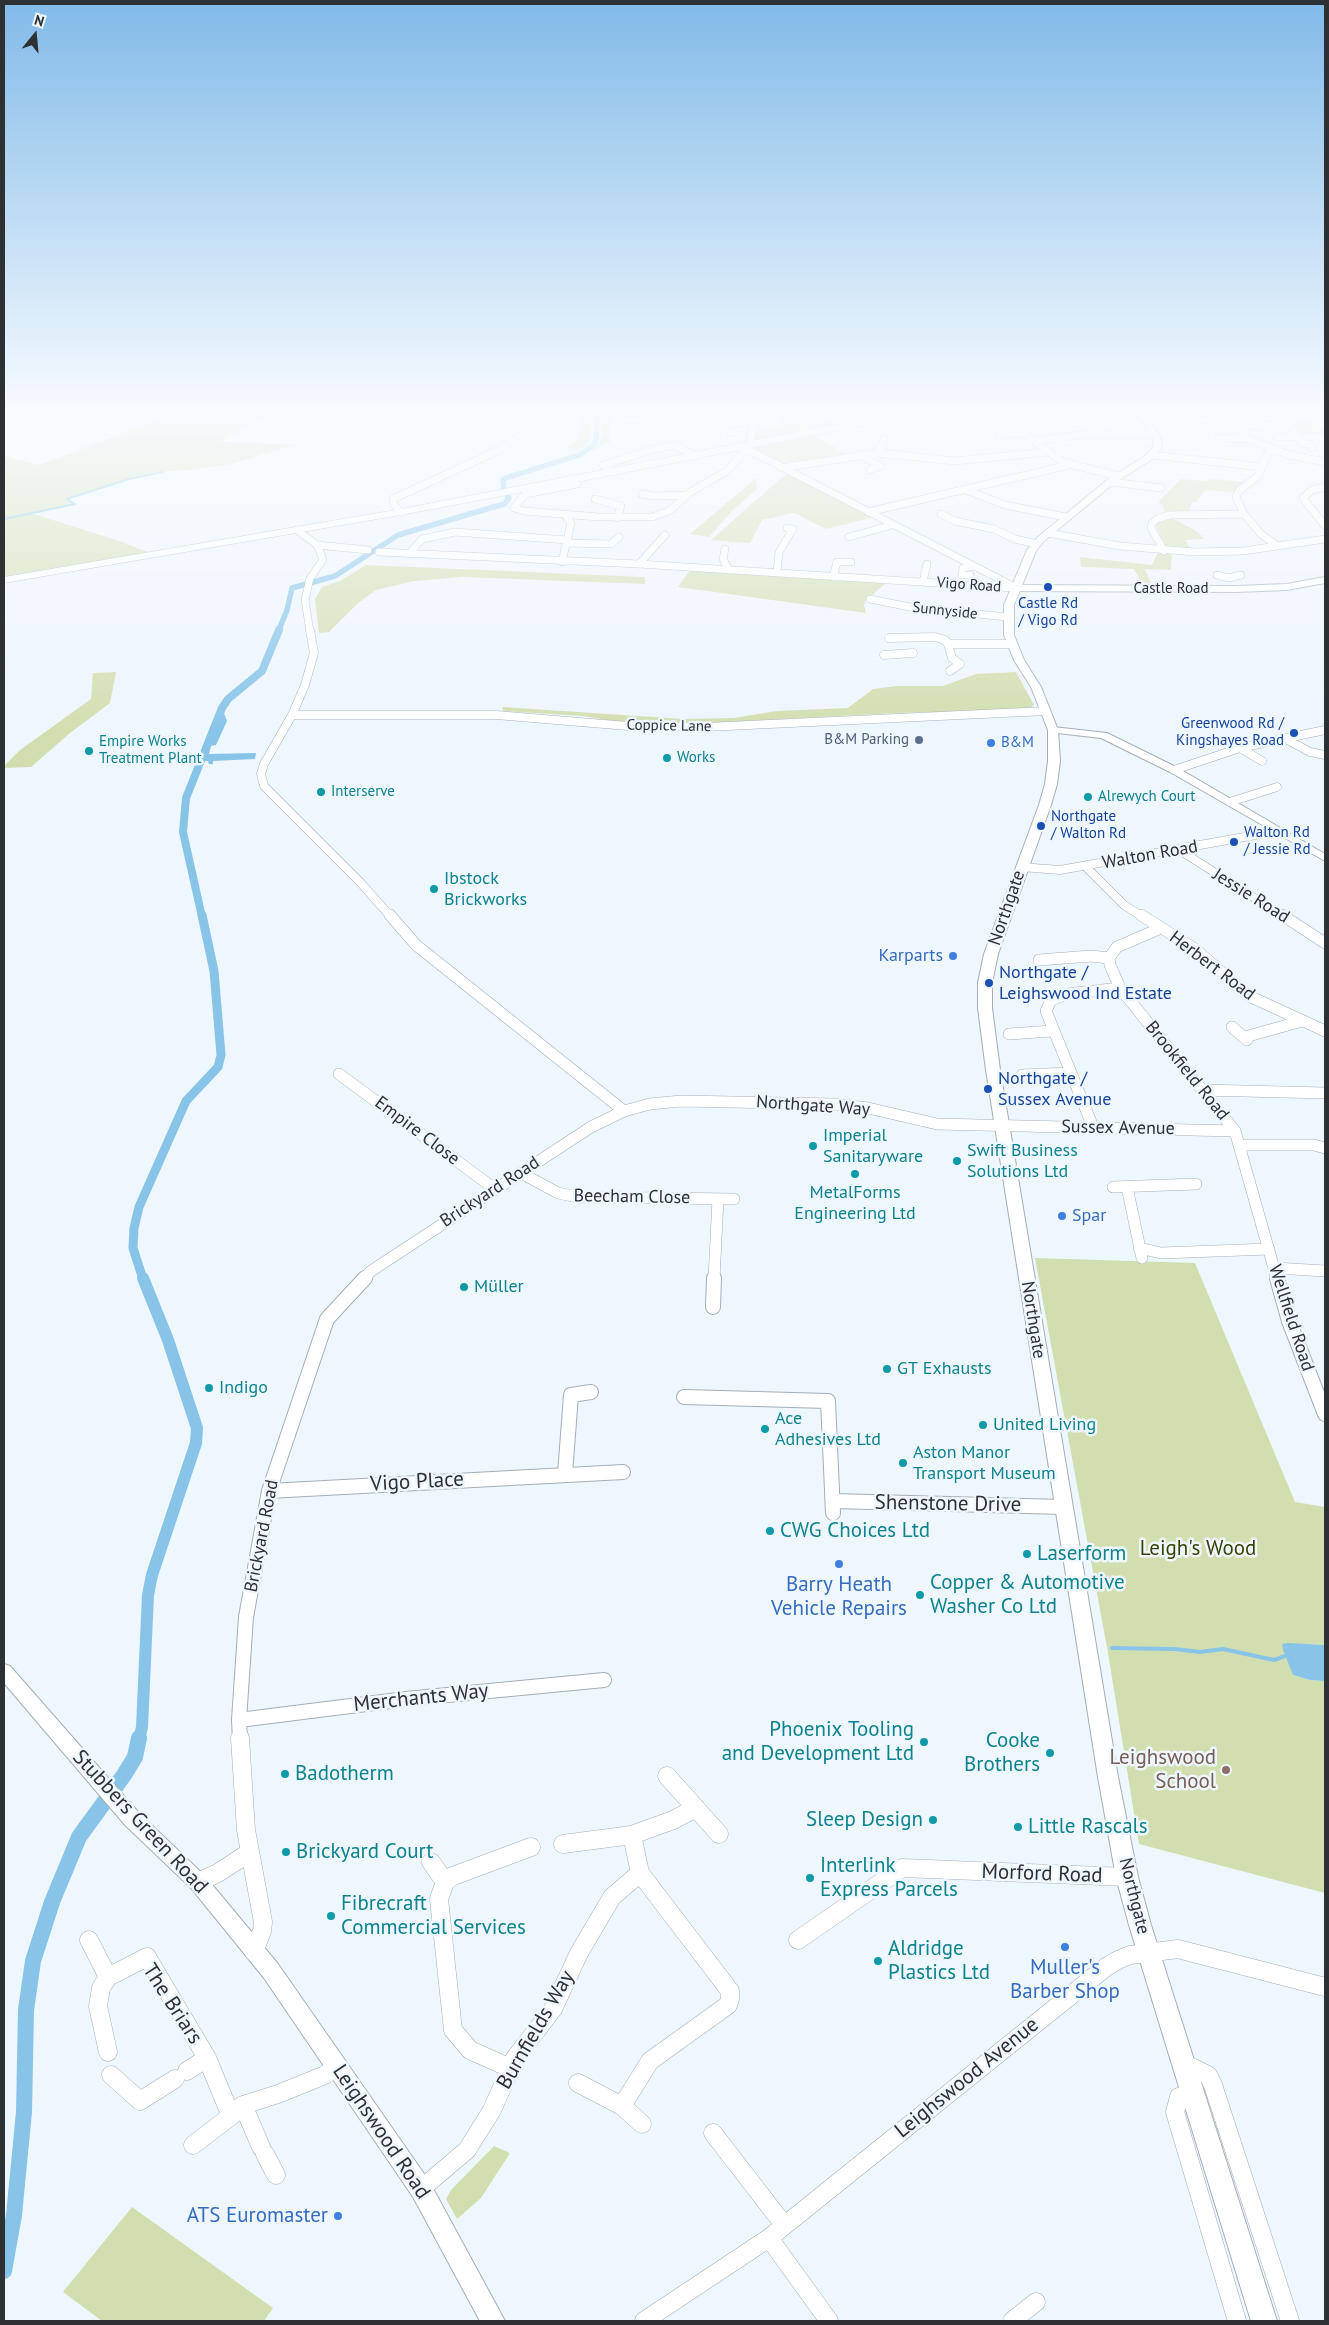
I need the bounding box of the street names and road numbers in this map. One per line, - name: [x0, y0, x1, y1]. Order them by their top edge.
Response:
- street label: Vigo Road: [936, 574, 1002, 596]
- street label: Castle Road: [1134, 580, 1208, 598]
- street label: Sunnyside: [912, 599, 978, 623]
- street label: Coppice Lane: [626, 716, 712, 736]
- street label: Walton Road: [1101, 836, 1199, 874]
- street label: Jessie Road: [1209, 864, 1293, 928]
- street label: Northgate: [984, 868, 1030, 948]
- street label: Herbert Road: [1165, 927, 1259, 1005]
- street label: Brookfield Road: [1140, 1017, 1234, 1125]
- street label: Northgate Way: [755, 1091, 871, 1121]
- street label: Empire Close: [370, 1092, 464, 1170]
- street label: Sussex Avenue: [1061, 1116, 1175, 1140]
- street label: Brickyard Road: [436, 1152, 544, 1232]
- street label: Beecham Close: [574, 1185, 690, 1209]
- street label: Wellfield Road: [1264, 1262, 1318, 1374]
- street label: Northgate: [1016, 1280, 1050, 1360]
- street label: Vigo Place: [370, 1467, 464, 1497]
- street label: Brickyard Road: [241, 1478, 283, 1594]
- street label: Shenstone Drive: [874, 1490, 1022, 1518]
- street label: Merchants Way: [352, 1678, 490, 1718]
- street label: Stubbers Green Road: [67, 1745, 213, 1899]
- street label: Northgate: [1114, 1856, 1154, 1936]
- street label: Morford Road: [981, 1859, 1103, 1889]
- street label: The Briars: [137, 1959, 207, 2049]
- street label: Burnfields Way: [492, 1966, 580, 2094]
- street label: Leighswood Avenue: [890, 2012, 1044, 2144]
- street label: Leighswood Road: [327, 2060, 435, 2204]

